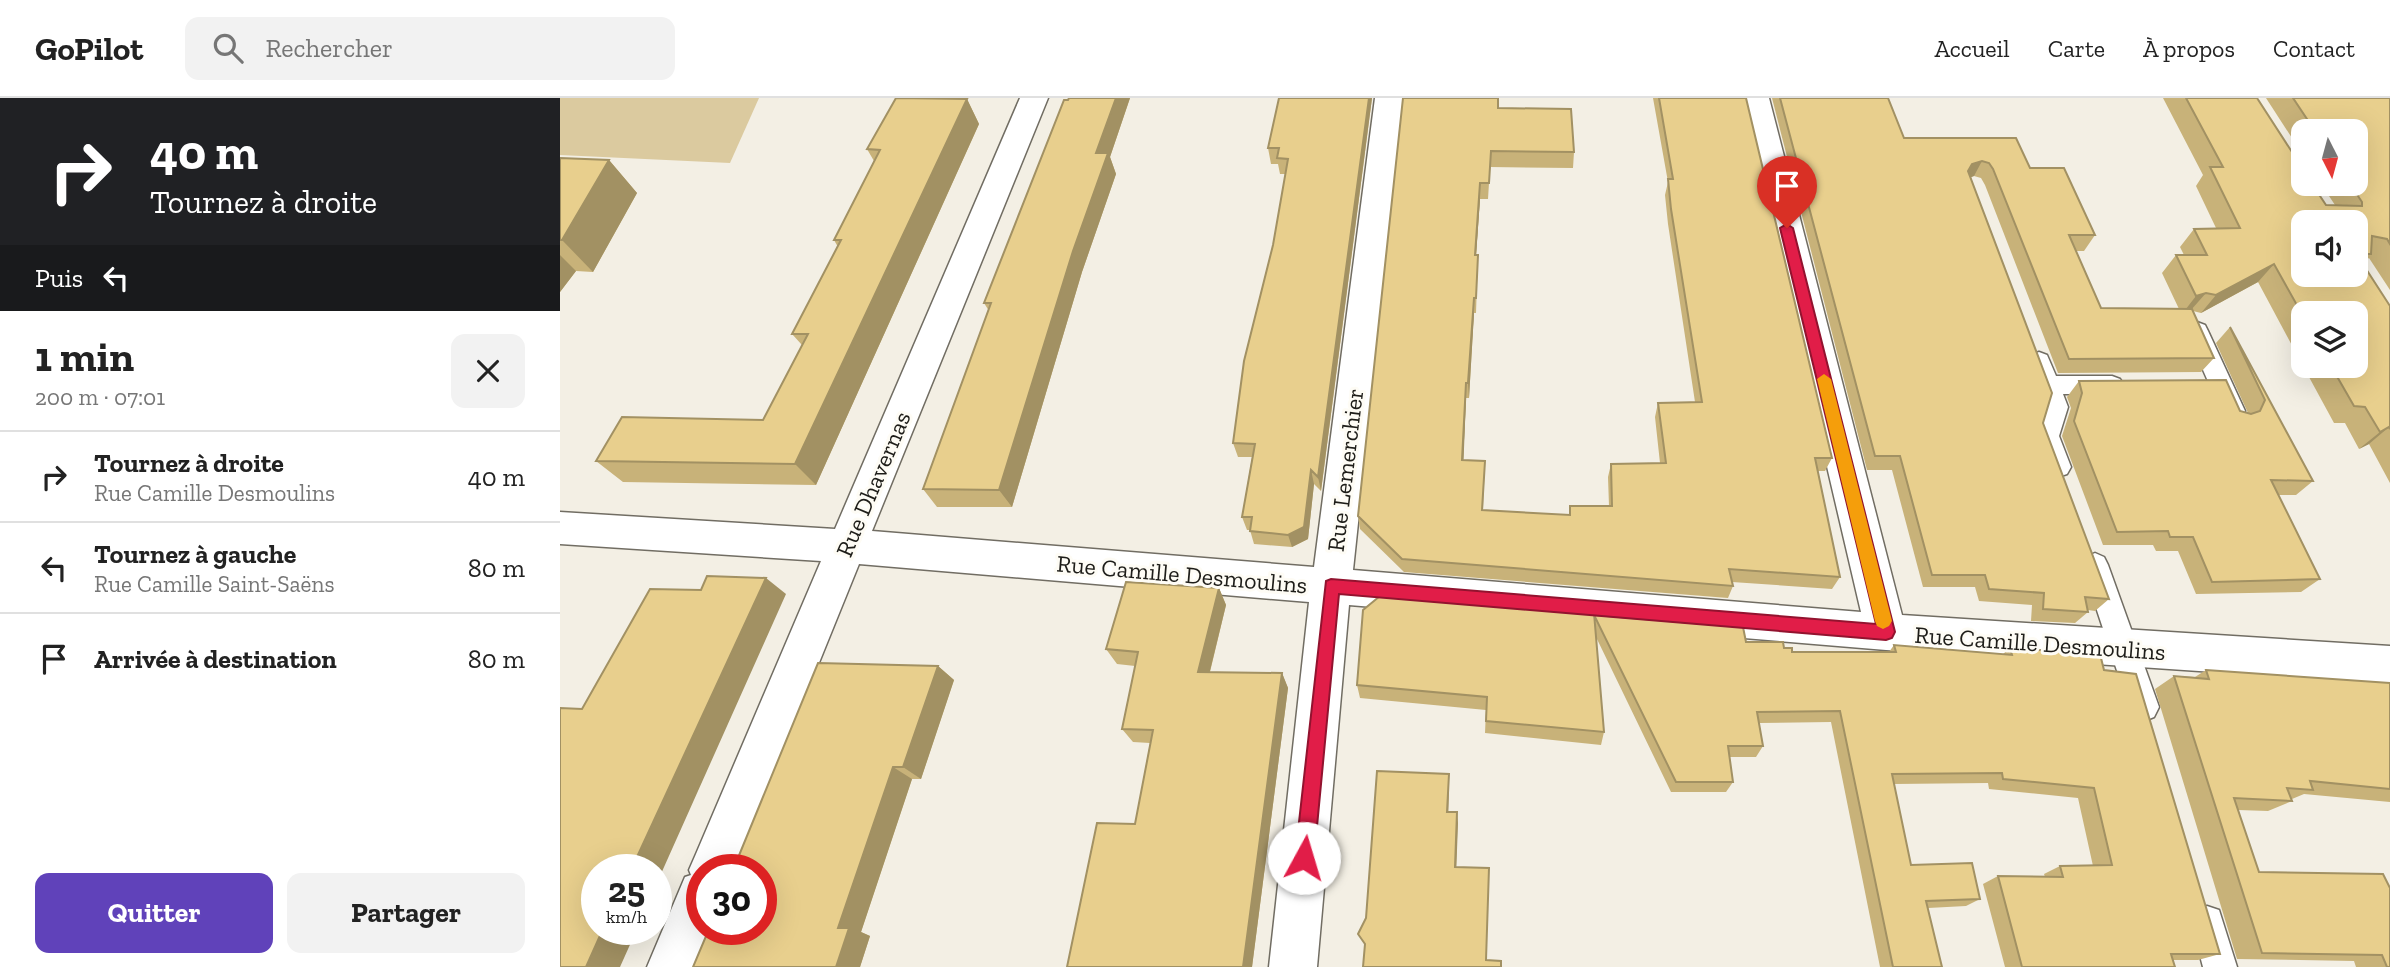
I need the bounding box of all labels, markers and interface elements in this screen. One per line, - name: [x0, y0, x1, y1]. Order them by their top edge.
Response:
- search box: [185, 17, 675, 80]
- text: GoPilot: [35, 29, 143, 68]
- icon: search: [209, 29, 247, 67]
- text: Rechercher: [265, 32, 393, 64]
- text: Accueil: [1934, 34, 2010, 63]
- text: Carte: [2048, 34, 2105, 63]
- text: À propos: [2143, 34, 2235, 63]
- text: Contact: [2273, 34, 2355, 63]
- north arrow: [2291, 119, 2368, 196]
- map controls: [2291, 119, 2368, 378]
- text: 40 m: [150, 123, 258, 182]
- icon: right: [35, 126, 126, 217]
- pin: [1757, 156, 1817, 228]
- icon: arrive: [1768, 167, 1806, 205]
- text: Tournez à droite: [150, 183, 377, 221]
- button: sound: [2291, 210, 2368, 287]
- icon: left: [97, 259, 135, 297]
- text: Puis: [35, 262, 83, 294]
- button: layers: [2291, 301, 2368, 378]
- text: 1 min: [35, 331, 134, 382]
- button: close: [451, 334, 525, 408]
- text: 200 m · 07:01: [35, 383, 165, 411]
- street label: Rue Lemerchier: [1321, 387, 1369, 553]
- street label: Rue Dhavernas: [829, 407, 917, 561]
- text: Tournez à droite: [94, 447, 284, 479]
- icon: right: [35, 458, 73, 496]
- text: 40 m: [468, 461, 525, 493]
- text: Rue Camille Desmoulins: [94, 479, 335, 507]
- text: Tournez à gauche: [94, 538, 296, 570]
- icon: left: [35, 549, 73, 587]
- street label: Rue Camille Desmoulins: [1055, 549, 1309, 599]
- text: 80 m: [468, 552, 525, 584]
- text: Rue Camille Saint-Saëns: [94, 570, 335, 598]
- street label: Rue Camille Desmoulins: [1913, 620, 2167, 666]
- icon: arrive: [35, 640, 73, 678]
- text: Arrivée à destination: [94, 643, 337, 675]
- text: 80 m: [468, 643, 525, 675]
- position arrow: [1267, 821, 1341, 895]
- speed limit sign: 30: [686, 854, 777, 945]
- text: 25: [608, 869, 645, 911]
- button: Quitter: [35, 873, 273, 953]
- button: Partager: [287, 873, 525, 953]
- text: km/h: [606, 906, 647, 928]

